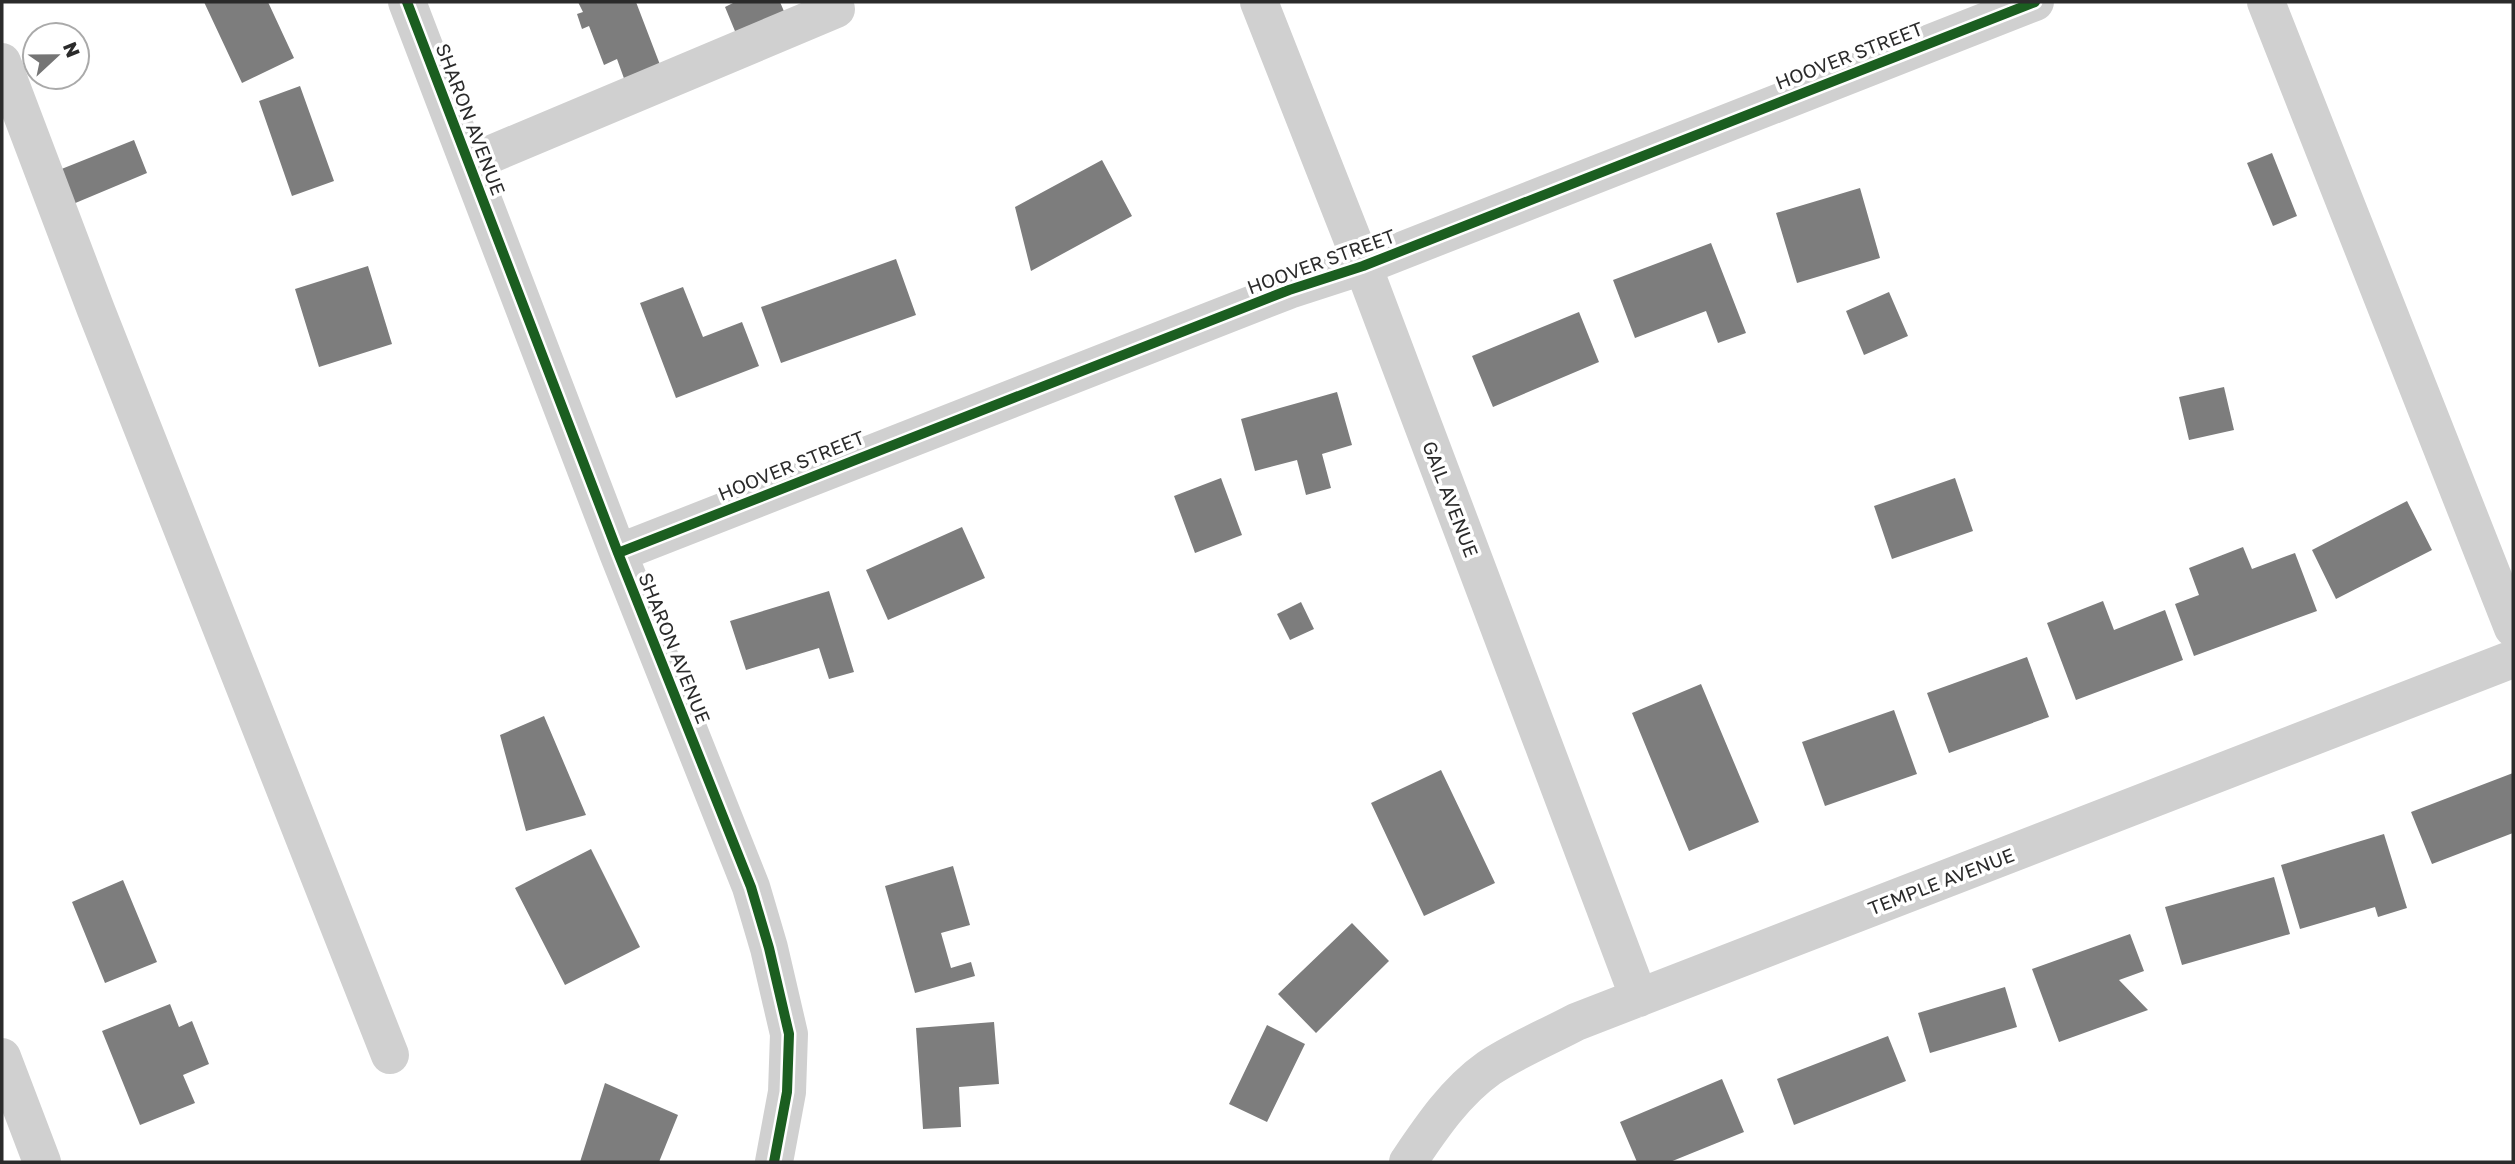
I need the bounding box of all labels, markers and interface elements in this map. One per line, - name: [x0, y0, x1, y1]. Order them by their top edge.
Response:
- street label: HOOVER STREET: [1772, 16, 1926, 94]
- north arrow: [21, 21, 91, 91]
- text: N: [59, 38, 86, 60]
- street label: SHARON AVENUE: [431, 40, 511, 198]
- street label: HOOVER STREET: [1244, 223, 1398, 298]
- street label: HOOVER STREET: [714, 425, 868, 505]
- street label: GAIL AVENUE: [1418, 438, 1484, 560]
- street label: SHARON AVENUE: [634, 569, 716, 727]
- street label: TEMPLE AVENUE: [1865, 843, 2017, 919]

